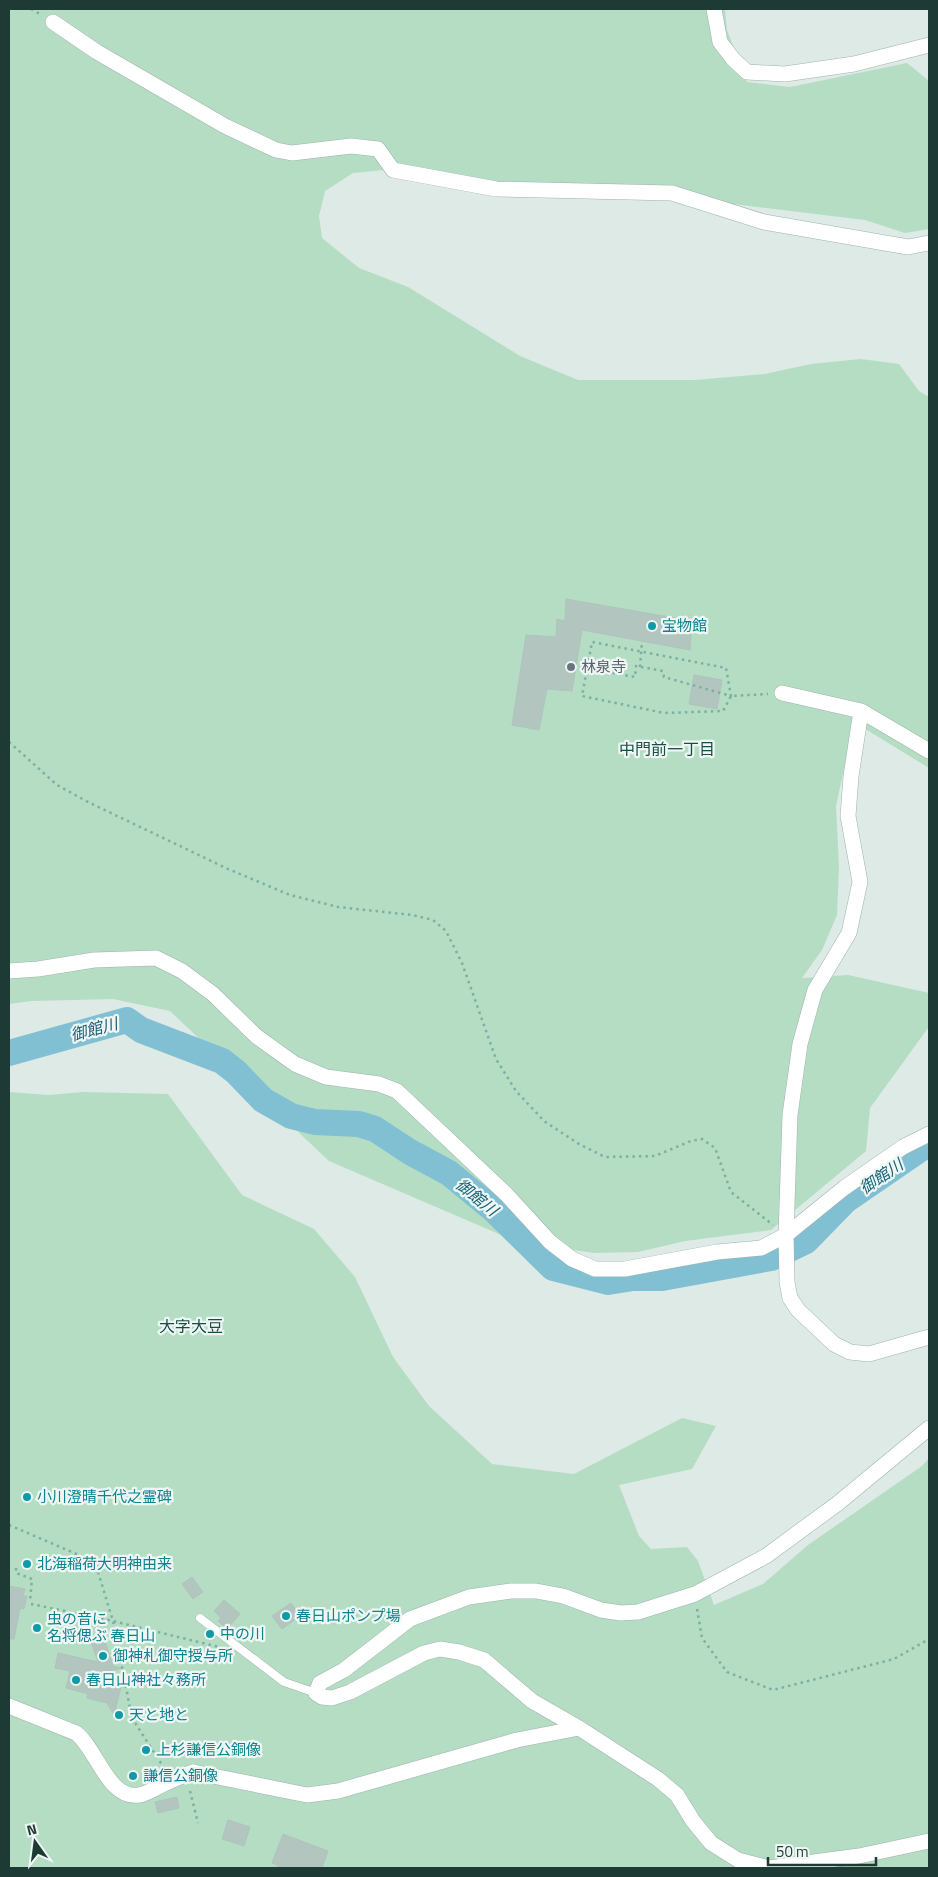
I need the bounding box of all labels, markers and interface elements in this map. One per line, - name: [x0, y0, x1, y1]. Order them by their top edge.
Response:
- place label: 宝物館: [662, 614, 707, 637]
- marker: 宝物館: [646, 620, 658, 632]
- place label: 林泉寺: [581, 655, 626, 678]
- marker: 林泉寺: [565, 661, 577, 673]
- district label: 中門前一丁目: [619, 737, 715, 761]
- water label: 御館川: [68, 1011, 122, 1047]
- water label: 御館川: [854, 1152, 909, 1199]
- water label: 御館川: [451, 1173, 505, 1223]
- district label: 大字大豆: [159, 1314, 223, 1338]
- place label: 小川澄晴千代之霊碑: [37, 1485, 172, 1508]
- marker: 小川澄晴千代之霊碑: [21, 1491, 33, 1503]
- place label: 北海稲荷大明神由来: [37, 1552, 172, 1575]
- marker: 北海稲荷大明神由来: [21, 1558, 33, 1570]
- place label: 春日山ポンプ場: [296, 1604, 401, 1627]
- place label: 虫の音に 名将偲ぶ 春日山: [47, 1607, 155, 1647]
- marker: 春日山ポンプ場: [280, 1610, 292, 1622]
- marker: 虫の音に 名将偲ぶ 春日山: [31, 1622, 43, 1634]
- place label: 中の川: [220, 1622, 265, 1645]
- marker: 中の川: [204, 1628, 216, 1640]
- place label: 御神札御守授与所: [113, 1644, 233, 1667]
- marker: 御神札御守授与所: [97, 1650, 109, 1662]
- place label: 春日山神社々務所: [86, 1668, 206, 1691]
- marker: 春日山神社々務所: [70, 1674, 82, 1686]
- place label: 天と地と: [129, 1703, 189, 1726]
- marker: 天と地と: [113, 1709, 125, 1721]
- place label: 上杉謙信公銅像: [156, 1738, 261, 1761]
- marker: 上杉謙信公銅像: [140, 1744, 152, 1756]
- place label: 謙信公銅像: [143, 1764, 218, 1787]
- marker: 謙信公銅像: [127, 1770, 139, 1782]
- north arrow: [10, 1817, 60, 1867]
- text: N: [24, 1818, 39, 1840]
- scale bar: [768, 1834, 876, 1866]
- text: 50 m: [776, 1840, 809, 1863]

